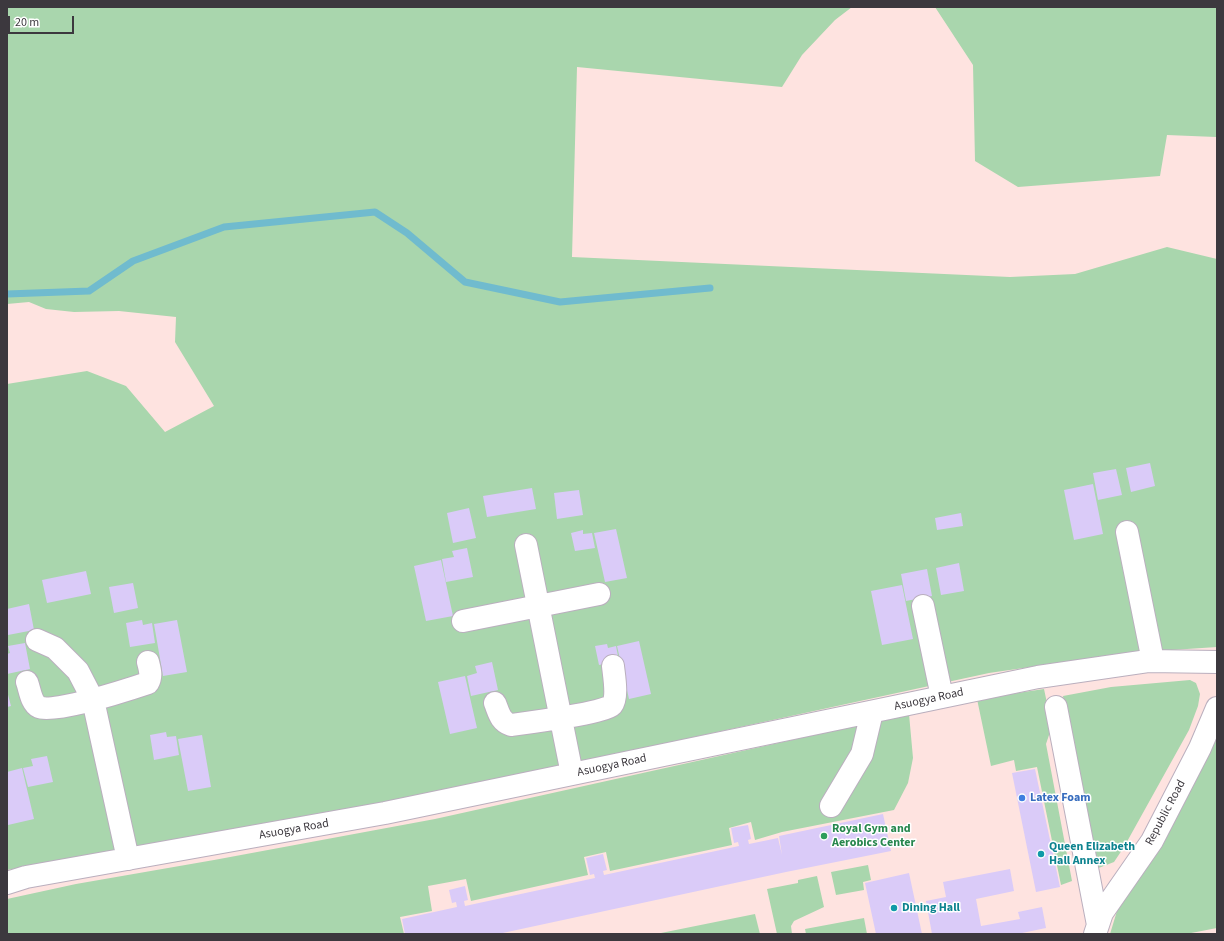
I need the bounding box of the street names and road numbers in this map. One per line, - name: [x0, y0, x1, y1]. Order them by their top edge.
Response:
- street label: Asuogya Road: [893, 686, 965, 714]
- street label: Asuogya Road: [576, 752, 648, 780]
- street label: Republic Road: [1143, 778, 1189, 848]
- street label: Asuogya Road: [258, 817, 330, 843]

